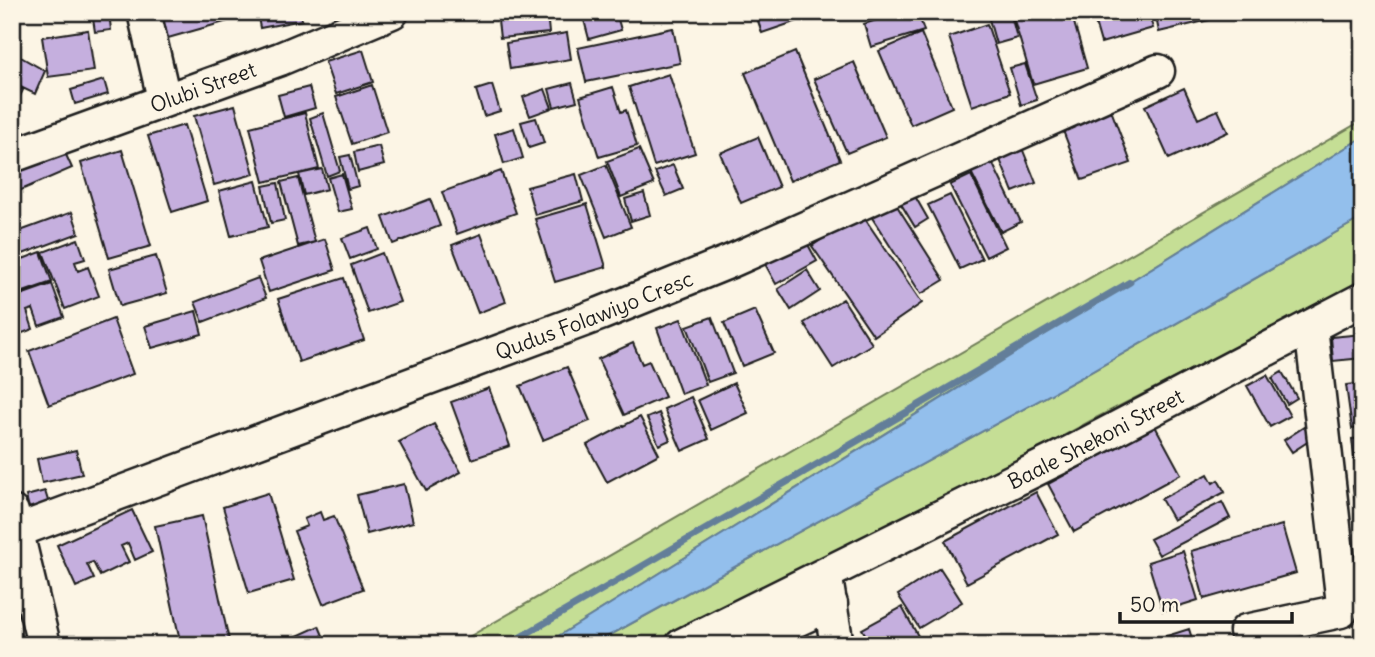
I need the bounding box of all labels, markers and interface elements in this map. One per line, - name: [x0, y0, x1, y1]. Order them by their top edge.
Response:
- street label: Olubi Street: [146, 55, 260, 118]
- street label: Qudus Folawiyo Cresc: [491, 264, 697, 365]
- street label: Baale Shekoni Street: [1003, 382, 1188, 495]
- scale bar: [1120, 580, 1291, 624]
- text: 50 m: [1130, 591, 1179, 618]

